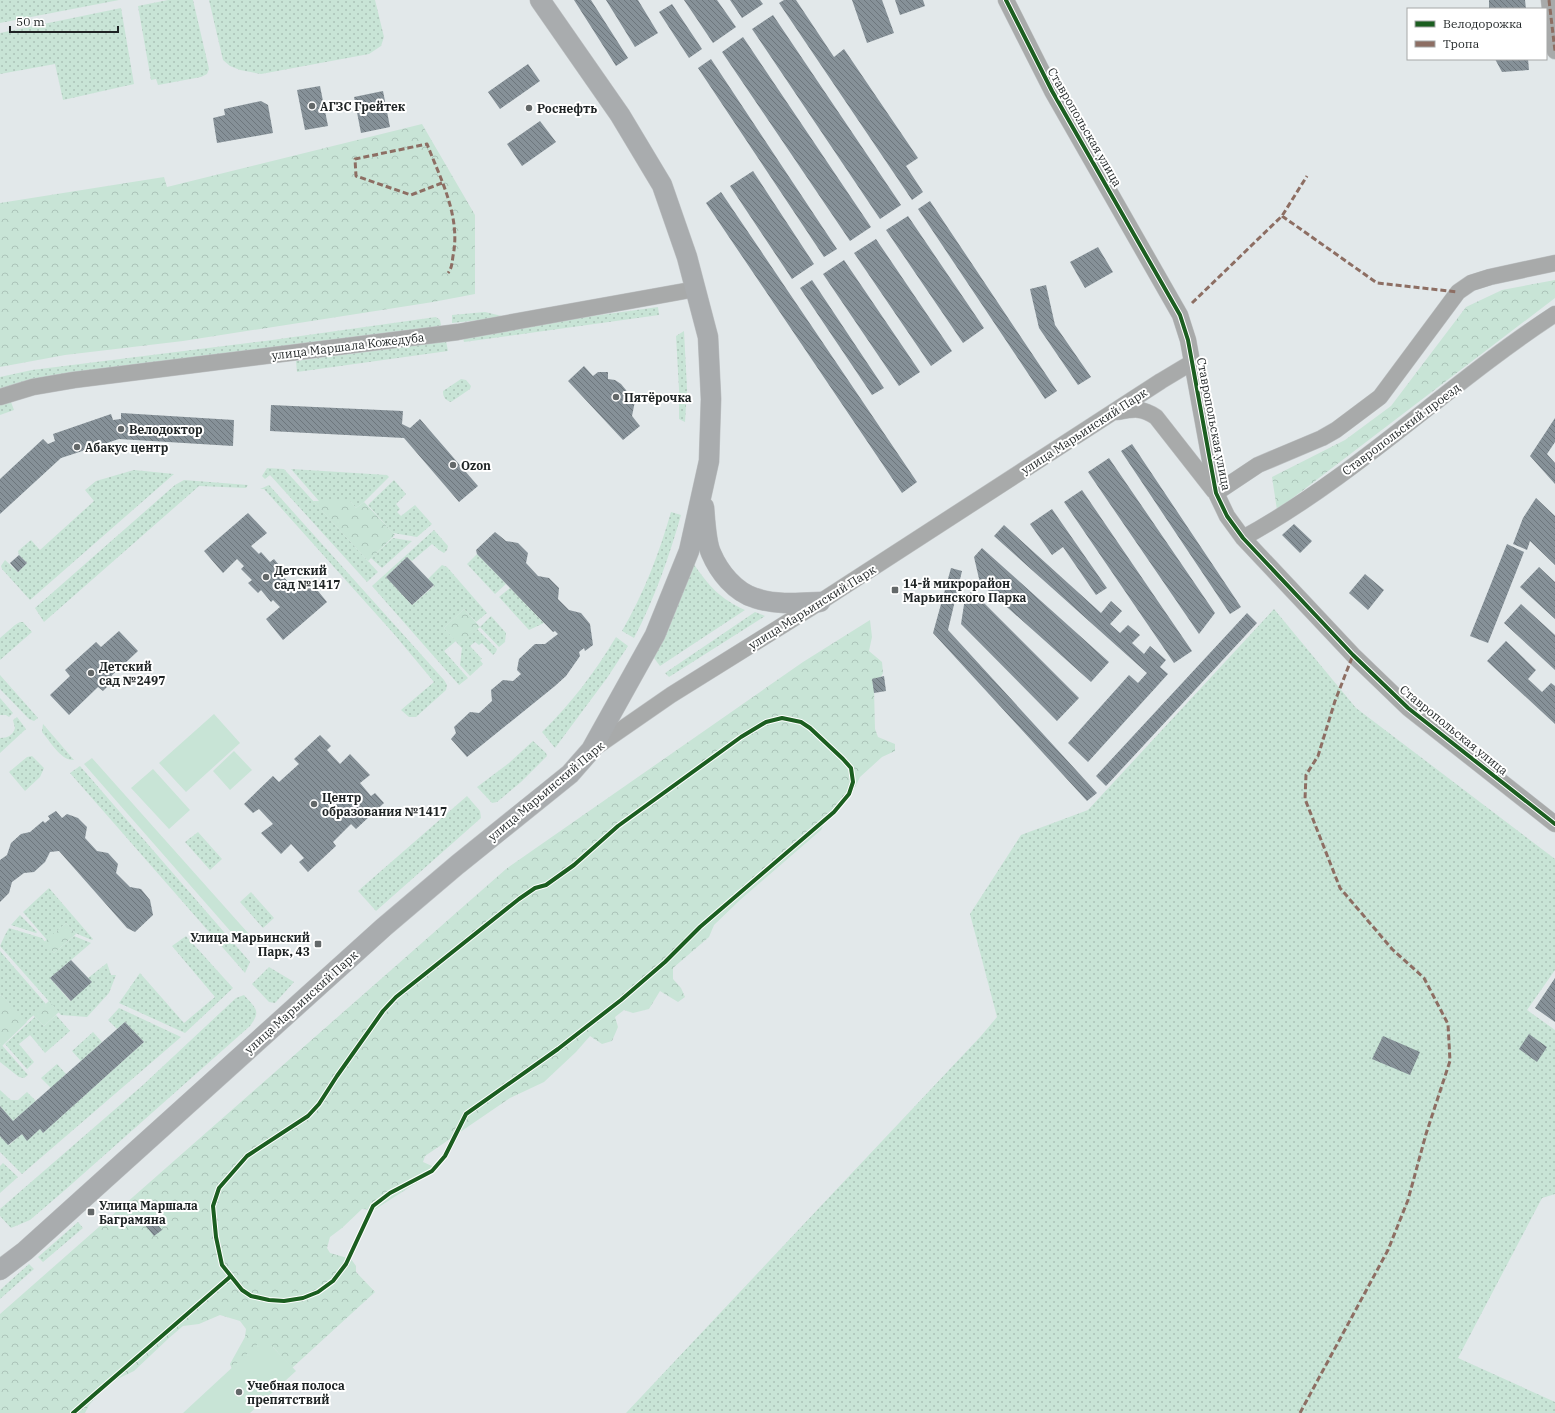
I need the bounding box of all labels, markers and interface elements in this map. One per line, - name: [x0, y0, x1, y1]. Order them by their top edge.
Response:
- scale bar: [10, 8, 118, 34]
- legend: [1407, 8, 1547, 60]
- text: 50 m: [16, 14, 45, 29]
- text: Велодорожка: [1443, 16, 1523, 31]
- text: Тропа: [1443, 36, 1480, 51]
- street label: Ставропольская улица: [1045, 65, 1125, 190]
- place label: АГЗС Грейтек: [320, 99, 406, 114]
- marker: АГЗС Грейтек: [307, 101, 317, 111]
- place label: Роснефть: [537, 101, 597, 116]
- marker: Роснефть: [524, 103, 534, 113]
- street label: улица Маршала Кожедуба: [271, 329, 426, 363]
- street label: Ставропольская улица: [1194, 356, 1234, 492]
- street label: Ставропольский проезд: [1339, 380, 1463, 478]
- street label: улица Марьинский Парк: [1018, 385, 1150, 477]
- place label: Пятёрочка: [624, 390, 692, 405]
- marker: Пятёрочка: [611, 392, 621, 402]
- place label: Велодоктор: [129, 422, 203, 437]
- marker: Велодоктор: [116, 424, 126, 434]
- place label: Абакус центр: [85, 440, 169, 455]
- marker: Абакус центр: [72, 442, 82, 452]
- place label: Ozon: [461, 458, 491, 473]
- marker: Ozon: [448, 460, 458, 470]
- street label: улица Марьинский Парк: [746, 562, 878, 652]
- place label: Детский сад №1417: [274, 563, 340, 592]
- marker: Детский сад №1417: [261, 572, 271, 582]
- place label: 14-й микрорайон Марьинского Парка: [903, 576, 1027, 605]
- marker: 14-й микрорайон Марьинского Парка: [890, 585, 900, 595]
- place label: Детский сад №2497: [99, 659, 165, 688]
- marker: Детский сад №2497: [86, 668, 96, 678]
- street label: Ставропольская улица: [1397, 682, 1512, 779]
- street label: улица Марьинский Парк: [485, 738, 607, 844]
- place label: Центр образования №1417: [322, 790, 447, 819]
- marker: Центр образования №1417: [309, 799, 319, 809]
- place label: Улица Марьинский Парк, 43: [190, 930, 310, 959]
- marker: Улица Марьинский Парк, 43: [313, 939, 323, 949]
- street label: улица Марьинский Парк: [241, 947, 361, 1057]
- place label: Улица Маршала Баграмяна: [99, 1198, 198, 1227]
- marker: Улица Маршала Баграмяна: [86, 1207, 96, 1217]
- place label: Учебная полоса препятствий: [247, 1378, 345, 1407]
- marker: Учебная полоса препятствий: [234, 1387, 244, 1397]

